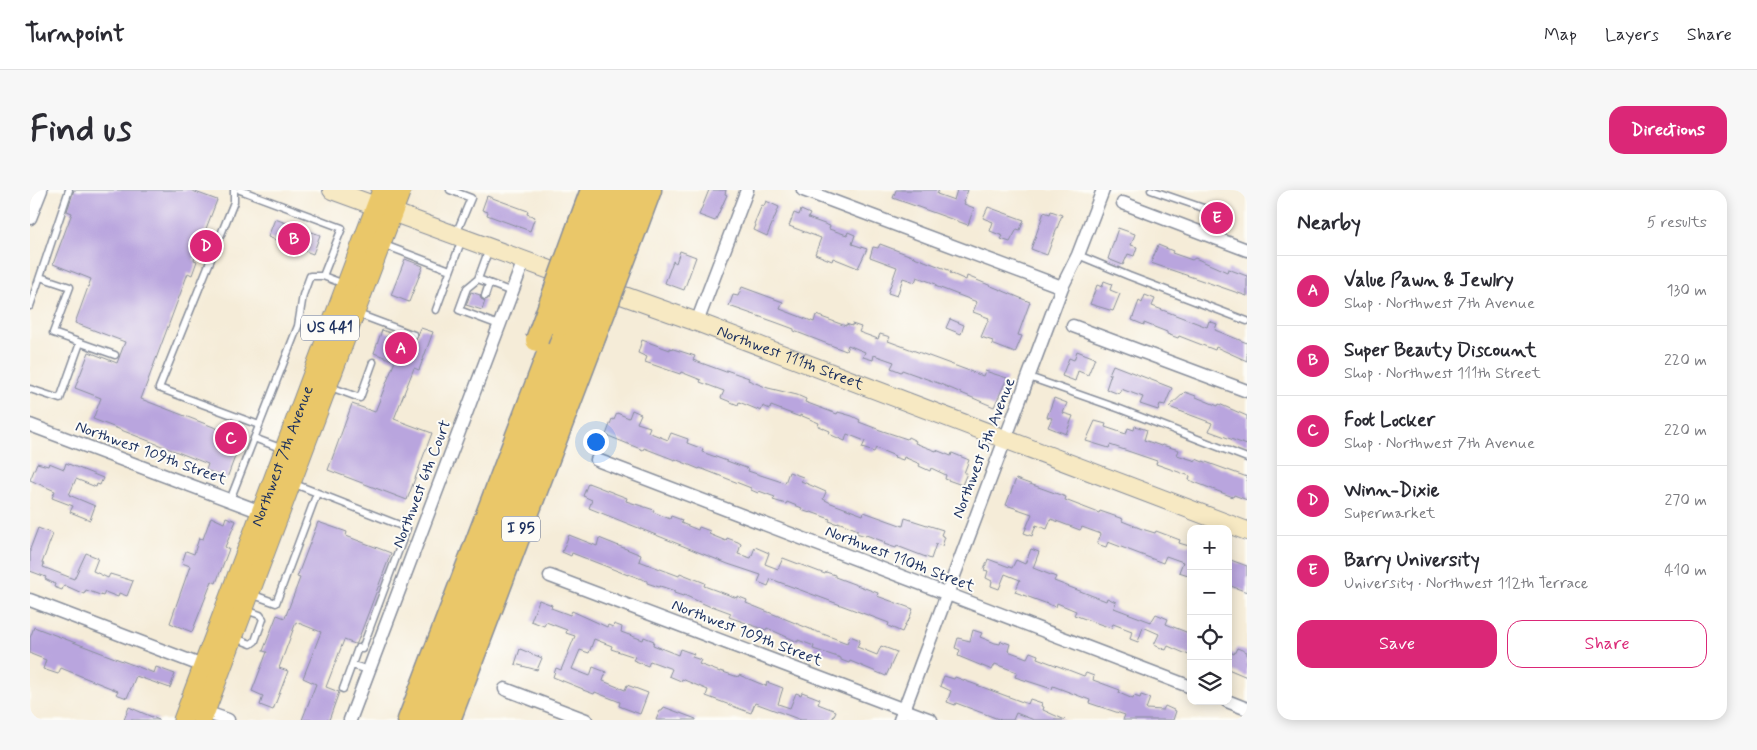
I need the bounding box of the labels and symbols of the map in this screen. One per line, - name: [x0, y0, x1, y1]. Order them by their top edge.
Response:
- pin: E: [1201, 199, 1233, 237]
- pin: B: [278, 220, 310, 258]
- pin: D: [190, 227, 222, 265]
- road number: US 441: [301, 316, 359, 340]
- street label: Northwest 111th Street: [714, 320, 867, 395]
- pin: A: [385, 329, 417, 367]
- street label: Northwest 5th Avenue: [948, 375, 1021, 521]
- street label: Northwest 7th Avenue: [246, 382, 318, 530]
- street label: Northwest 109th Street: [72, 416, 230, 490]
- street label: Northwest 6th Court: [388, 416, 456, 551]
- pin: C: [215, 419, 247, 457]
- your location: [583, 429, 609, 455]
- road number: I 95: [502, 516, 540, 542]
- street label: Northwest 110th Street: [822, 521, 978, 597]
- street label: Northwest 109th Street: [669, 595, 826, 672]

